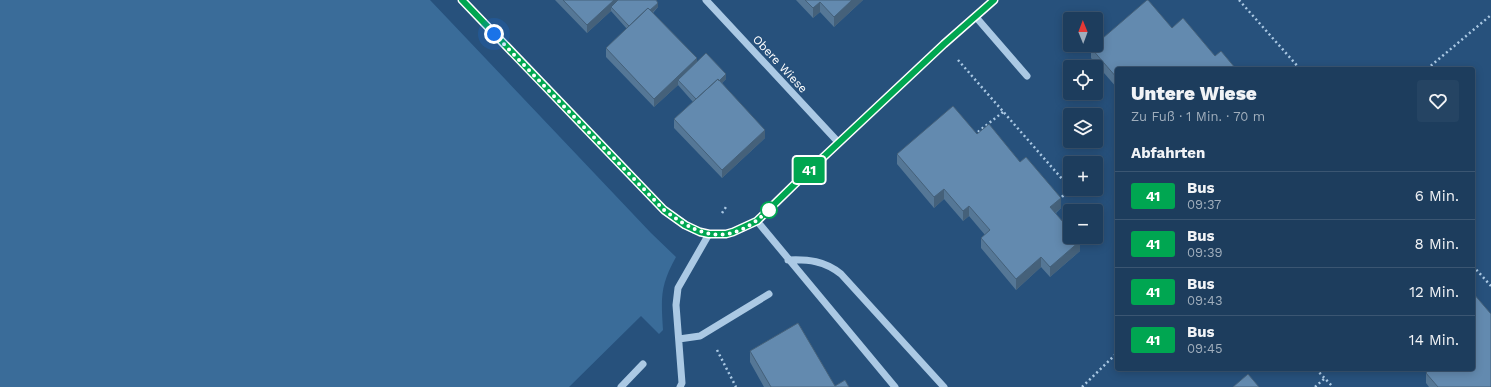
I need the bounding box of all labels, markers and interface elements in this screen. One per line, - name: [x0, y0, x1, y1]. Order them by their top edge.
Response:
- north arrow: [1063, 12, 1103, 52]
- map controls: [1063, 12, 1103, 244]
- your location: [484, 24, 504, 44]
- street label: Obere Wiese: [750, 32, 810, 96]
- button: locate: [1063, 60, 1103, 100]
- button: heart: [1417, 80, 1459, 122]
- text: Untere Wiese: [1131, 82, 1257, 105]
- button: layers: [1063, 108, 1103, 148]
- text: Zu Fuß · 1 Min. · 70 m: [1131, 109, 1265, 124]
- text: Abfahrten: [1131, 144, 1205, 162]
- button: +: [1063, 156, 1103, 196]
- line badge: 41: [791, 157, 827, 183]
- text: 41: [802, 162, 816, 178]
- text: Bus: [1187, 179, 1215, 197]
- text: 6 Min.: [1415, 187, 1459, 205]
- text: 41: [1146, 188, 1160, 204]
- text: 09:37: [1187, 197, 1221, 212]
- unlabelled marker: [760, 201, 778, 219]
- button: −: [1063, 204, 1103, 244]
- text: Bus: [1187, 227, 1215, 245]
- text: 8 Min.: [1415, 235, 1459, 253]
- text: 41: [1146, 236, 1160, 252]
- text: 09:39: [1187, 245, 1223, 260]
- text: Bus: [1187, 275, 1215, 293]
- text: 12 Min.: [1409, 283, 1459, 301]
- text: 41: [1146, 284, 1160, 300]
- text: 09:43: [1187, 293, 1222, 308]
- text: Bus: [1187, 323, 1215, 341]
- text: 14 Min.: [1409, 331, 1459, 349]
- text: 41: [1146, 332, 1160, 348]
- text: 09:45: [1187, 341, 1222, 356]

